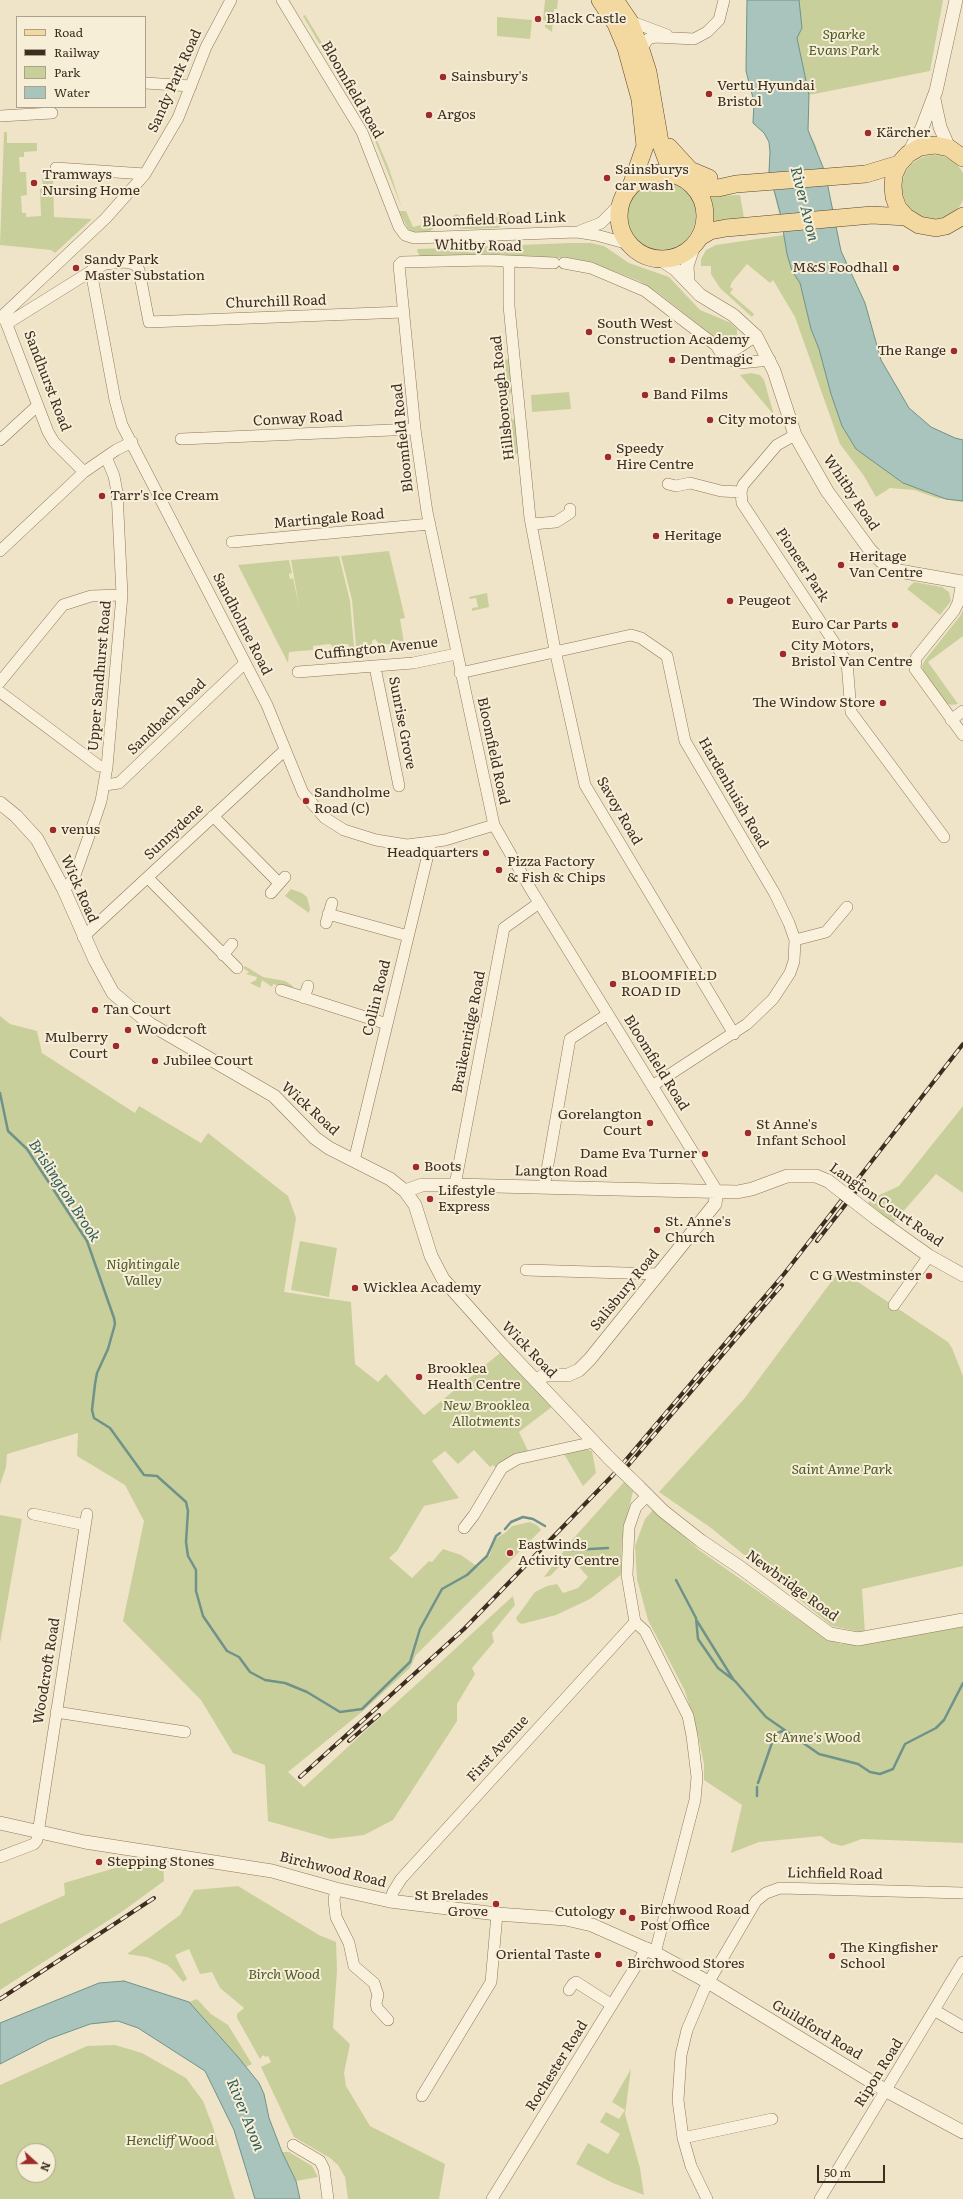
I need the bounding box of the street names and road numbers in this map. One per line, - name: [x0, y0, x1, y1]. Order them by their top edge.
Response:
- street label: Sandy Park Road: [145, 27, 205, 135]
- street label: Bloomfield Road: [317, 38, 387, 142]
- street label: Bloomfield Road Link: [422, 209, 566, 231]
- street label: Whitby Road: [434, 237, 522, 255]
- street label: Churchill Road: [225, 292, 327, 312]
- street label: Sandhurst Road: [20, 328, 74, 434]
- street label: Hillsborough Road: [488, 335, 518, 461]
- street label: Bloomfield Road: [389, 383, 417, 493]
- street label: Conway Road: [253, 408, 343, 430]
- street label: Whitby Road: [820, 452, 882, 534]
- street label: Martingale Road: [273, 506, 385, 532]
- street label: Pioneer Park: [772, 525, 832, 605]
- street label: Sandholme Road: [209, 570, 275, 678]
- street label: Upper Sandhurst Road: [85, 600, 115, 752]
- street label: Cuffington Avenue: [313, 634, 439, 664]
- street label: Sandbach Road: [124, 675, 210, 759]
- street label: Sunrise Grove: [385, 675, 419, 771]
- street label: Bloomfield Road: [473, 696, 513, 806]
- street label: Hardenhuish Road: [694, 735, 772, 851]
- street label: Savoy Road: [593, 774, 645, 848]
- street label: Sunnydene: [141, 800, 207, 864]
- street label: Wick Road: [57, 853, 101, 925]
- street label: Collin Road: [359, 958, 395, 1038]
- street label: Braikenridge Road: [449, 969, 489, 1095]
- street label: Bloomfield Road: [620, 1012, 692, 1114]
- street label: Wick Road: [278, 1079, 342, 1139]
- street label: Langton Court Road: [826, 1159, 946, 1251]
- street label: Langton Road: [514, 1163, 608, 1181]
- street label: Salisbury Road: [587, 1246, 663, 1334]
- street label: Wick Road: [498, 1318, 560, 1382]
- street label: Newbridge Road: [743, 1547, 841, 1625]
- street label: Woodcroft Road: [30, 1617, 64, 1725]
- street label: First Avenue: [464, 1712, 532, 1786]
- street label: Birchwood Road: [278, 1849, 388, 1891]
- street label: Lichfield Road: [787, 1865, 883, 1883]
- street label: Guildford Road: [769, 1996, 865, 2064]
- street label: Rochester Road: [522, 2018, 592, 2114]
- street label: Ripon Road: [851, 2036, 907, 2110]

